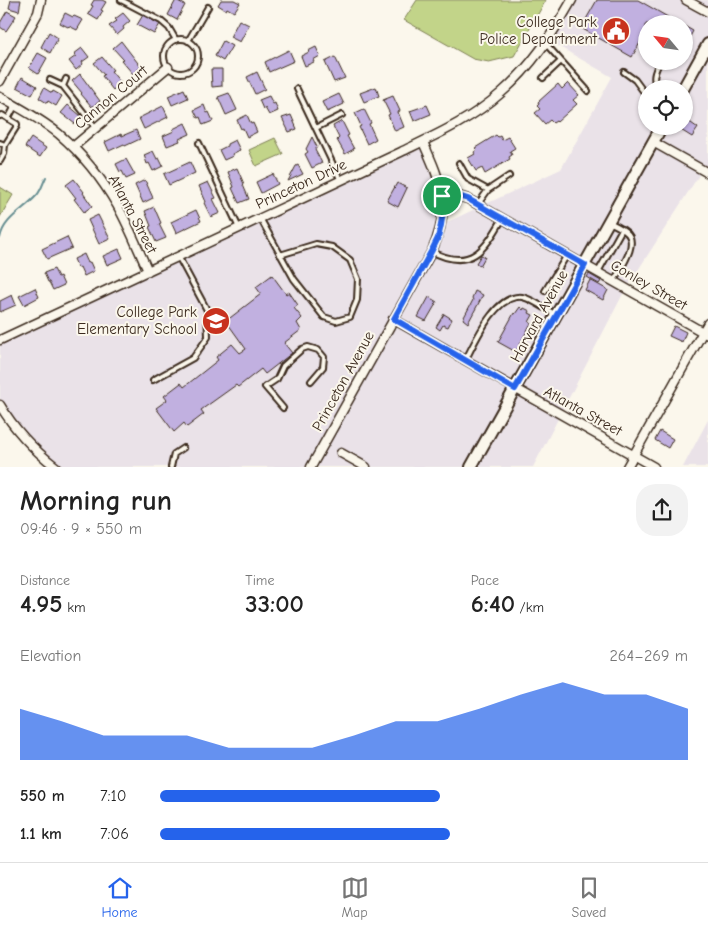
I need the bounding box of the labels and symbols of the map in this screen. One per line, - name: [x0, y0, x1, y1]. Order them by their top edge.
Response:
- place label: College Park Police Department: [479, 13, 598, 48]
- north arrow: [638, 15, 692, 70]
- public building icon: College Park Police Department: [601, 16, 631, 46]
- street label: Cannon Court: [71, 61, 152, 133]
- street label: Princeton Drive: [253, 155, 350, 213]
- street label: Atlanta Street: [105, 172, 162, 257]
- pin: [421, 175, 463, 217]
- street label: Conley Street: [607, 256, 691, 315]
- street label: Harvard Avenue: [506, 266, 572, 365]
- place label: College Park Elementary School: [77, 303, 198, 338]
- school or university icon: College Park Elementary School: [201, 306, 231, 336]
- street label: Princeton Avenue: [308, 327, 378, 434]
- street label: Atlanta Street: [541, 382, 626, 440]

